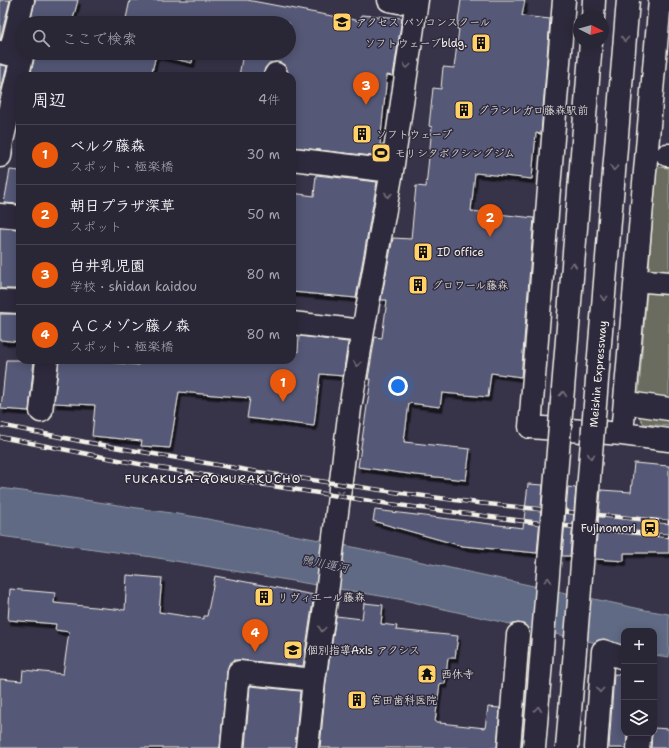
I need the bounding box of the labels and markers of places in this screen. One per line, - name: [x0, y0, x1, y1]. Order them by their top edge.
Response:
- school or university icon: アクセス パソコンスクール: [331, 11, 353, 33]
- place label: アクセス パソコンスクール: [356, 15, 490, 30]
- building icon: ソフトウェーブbldg.: [470, 32, 492, 54]
- place label: ソフトウェーブbldg.: [365, 36, 467, 51]
- pin: 3: [353, 72, 379, 105]
- building icon: グランレガロ藤森駅前: [453, 99, 475, 121]
- place label: グランレガロ藤森駅前: [478, 103, 588, 118]
- building icon: ソフトウェーブ: [351, 123, 373, 145]
- place label: ソフトウェーブ: [376, 127, 453, 142]
- sports icon: モリシタボクシングジム: [370, 142, 392, 164]
- place label: モリシタボクシングジム: [395, 146, 515, 161]
- pin: 2: [477, 204, 503, 237]
- building icon: ID office: [412, 241, 434, 263]
- place label: ID office: [437, 245, 484, 260]
- building icon: グロワール藤森: [407, 274, 429, 296]
- place label: グロワール藤森: [432, 278, 508, 293]
- pin: 1: [270, 369, 296, 402]
- station icon: Fujinomori: [639, 517, 661, 539]
- place label: Fujinomori: [581, 521, 636, 536]
- building icon: リヴィエール藤森: [253, 586, 275, 608]
- place label: リヴィエール藤森: [278, 590, 365, 605]
- pin: 4: [242, 619, 268, 652]
- school or university icon: 個別指導Axis アクシス: [282, 639, 304, 661]
- place label: 個別指導Axis アクシス: [307, 643, 420, 658]
- temple icon: 西休寺: [416, 663, 438, 685]
- place label: 西休寺: [441, 667, 474, 682]
- building icon: 宮田歯科医院: [346, 689, 368, 711]
- place label: 宮田歯科医院: [371, 693, 437, 708]

